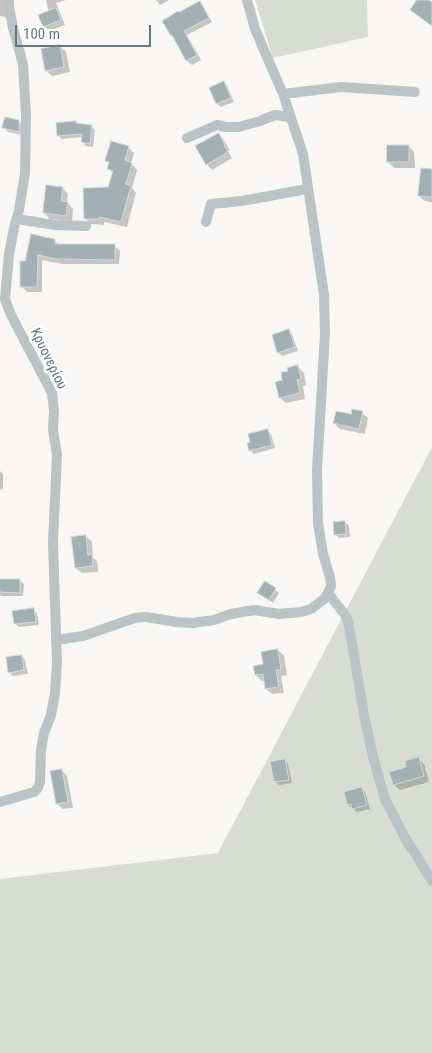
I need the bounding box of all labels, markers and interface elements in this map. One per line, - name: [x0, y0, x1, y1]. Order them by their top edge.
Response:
- scale bar: [18, 15, 154, 47]
- text: 100 m: [23, 25, 60, 43]
- street label: Κρυονερίου: [26, 326, 70, 392]

